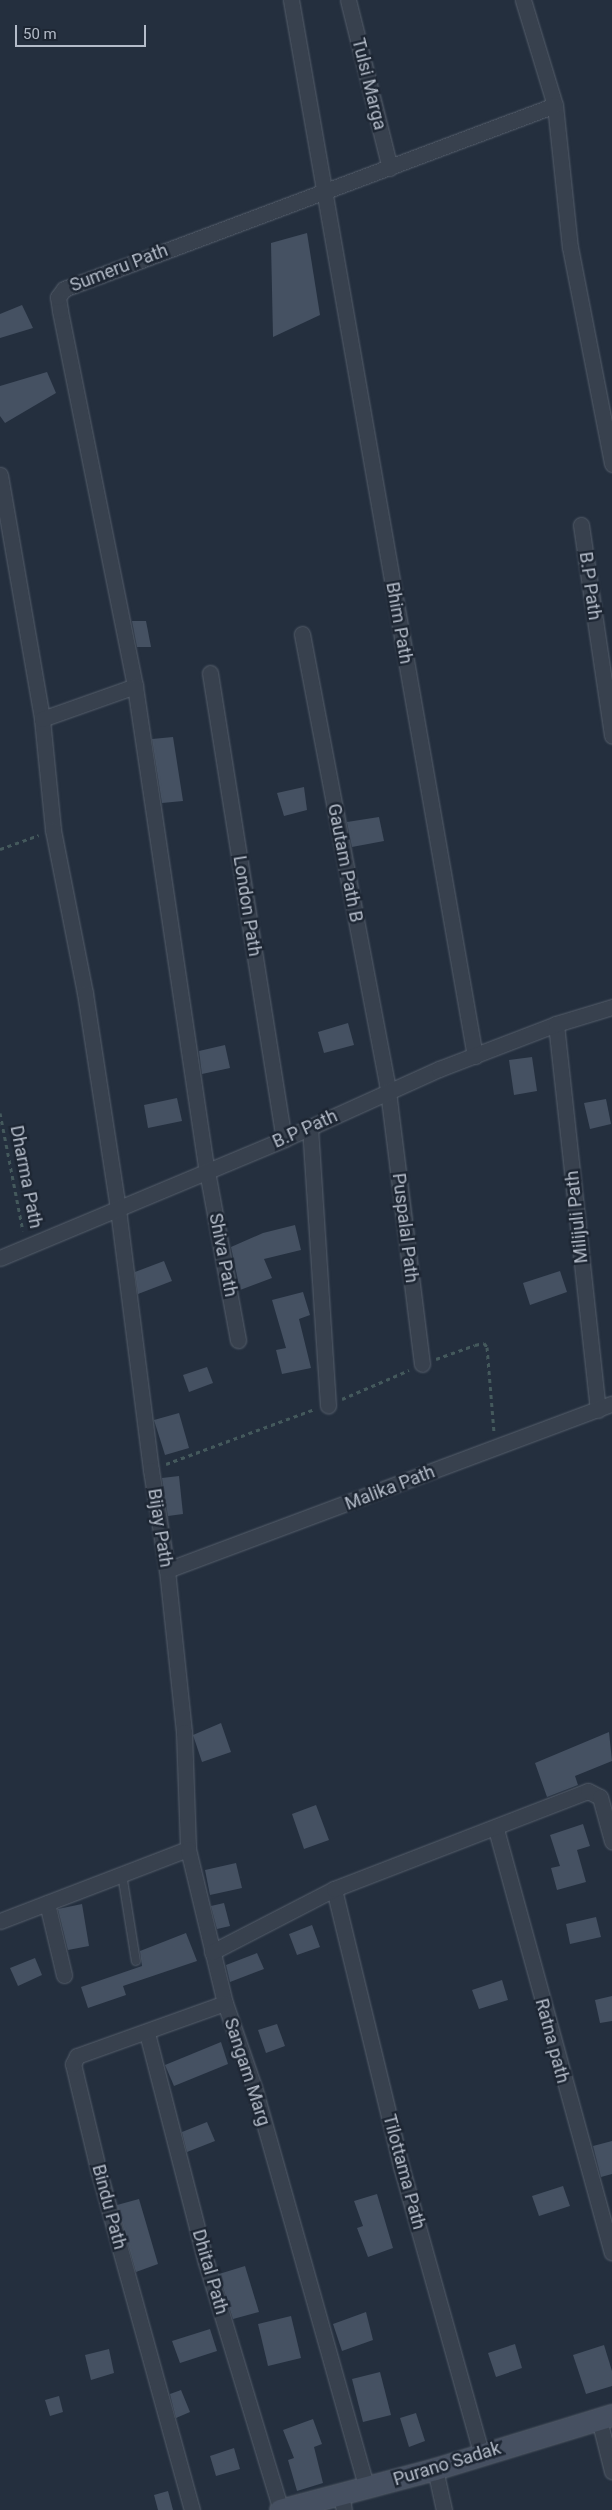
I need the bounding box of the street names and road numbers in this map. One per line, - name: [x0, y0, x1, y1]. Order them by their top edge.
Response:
- street label: Tulsi Marga: [347, 36, 391, 132]
- street label: Sumeru Path: [67, 239, 171, 297]
- street label: B.P Path: [575, 551, 605, 621]
- street label: Bhim Path: [381, 580, 417, 666]
- street label: Gautam Path B: [323, 802, 367, 924]
- street label: London Path: [228, 854, 266, 958]
- street label: B.P Path: [269, 1105, 341, 1153]
- street label: Dharma Path: [5, 1124, 47, 1230]
- street label: Milijuli Path: [561, 1170, 593, 1264]
- street label: Puspalal Path: [388, 1172, 422, 1284]
- street label: Shiva Path: [204, 1211, 242, 1299]
- street label: Malika Path: [342, 1461, 438, 1515]
- street label: Bijay Path: [143, 1487, 177, 1569]
- street label: Ratna path: [530, 1996, 574, 2086]
- street label: Sangam Marg: [219, 2015, 275, 2129]
- street label: Tilottama Path: [378, 2112, 430, 2232]
- street label: Bindu Path: [87, 2162, 131, 2252]
- street label: Dhital Path: [188, 2227, 232, 2317]
- street label: Purano Sadak: [391, 2437, 503, 2491]

